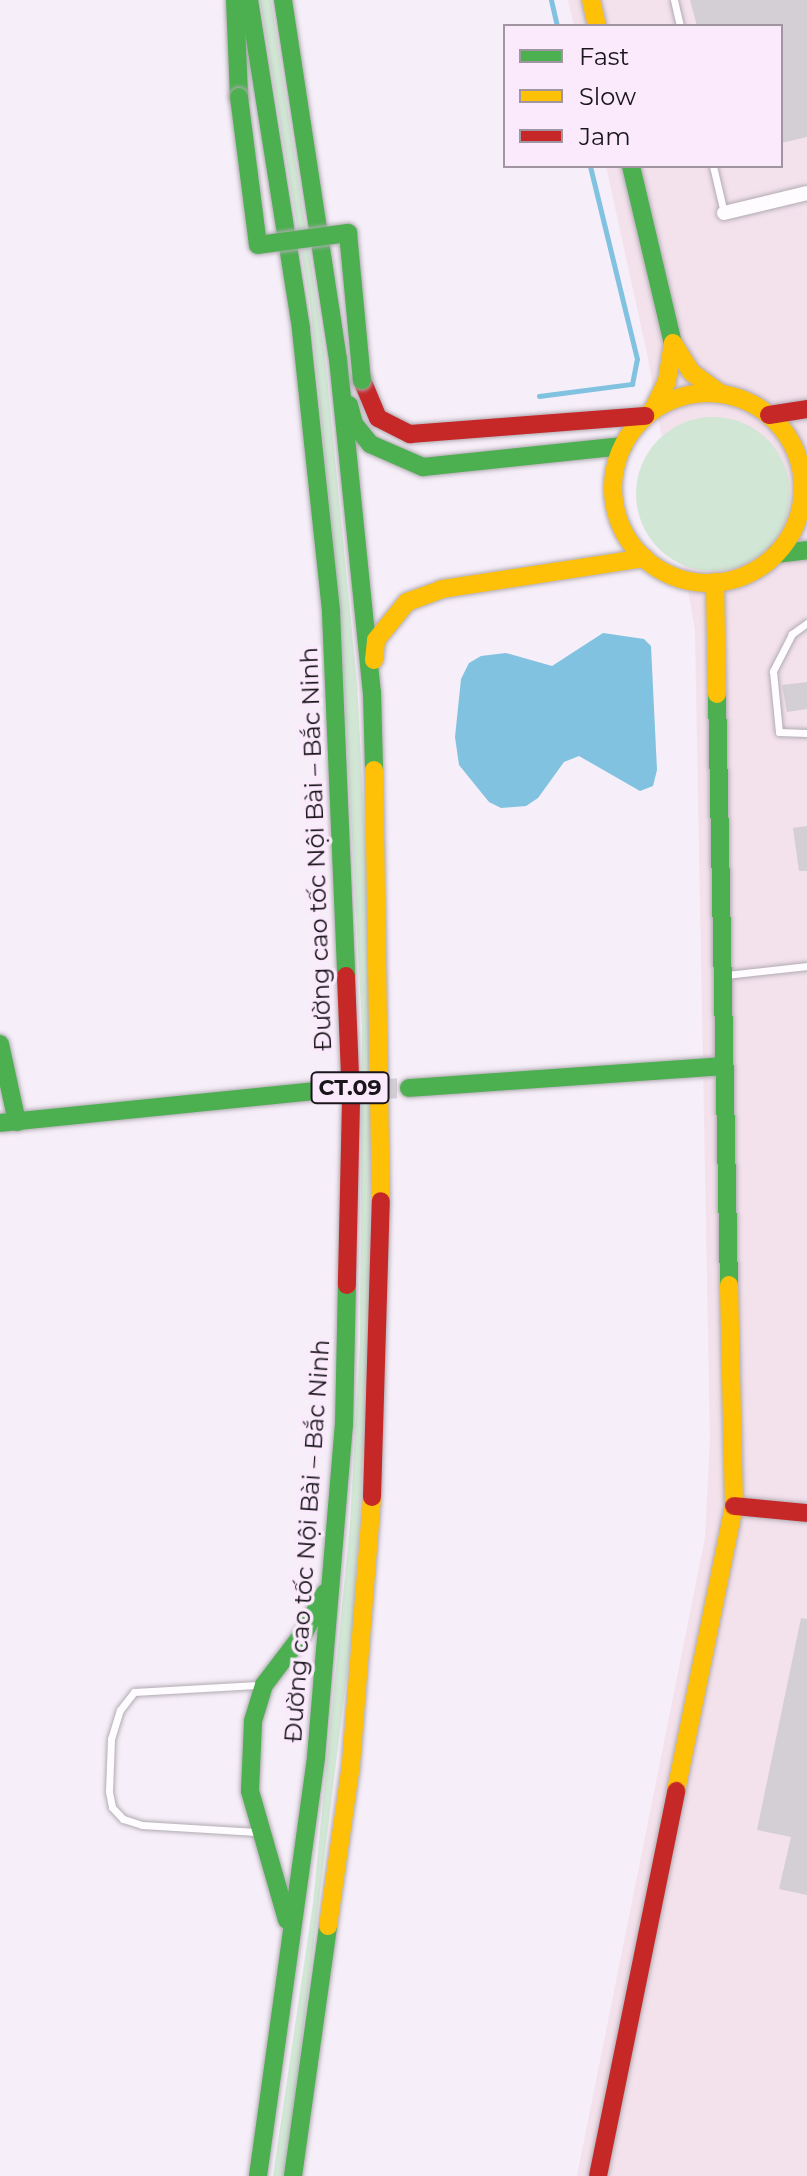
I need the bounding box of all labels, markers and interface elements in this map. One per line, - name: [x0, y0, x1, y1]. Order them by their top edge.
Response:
- legend: [503, 24, 783, 168]
- text: Fast: [579, 42, 629, 71]
- text: Slow: [579, 82, 636, 111]
- text: Jam: [579, 122, 631, 151]
- street label: Đường cao tốc Nội Bài – Bắc Ninh: [295, 647, 337, 1051]
- road number: CT.09: [310, 1070, 390, 1106]
- street label: Đường cao tốc Nội Bài – Bắc Ninh: [279, 1339, 335, 1743]

